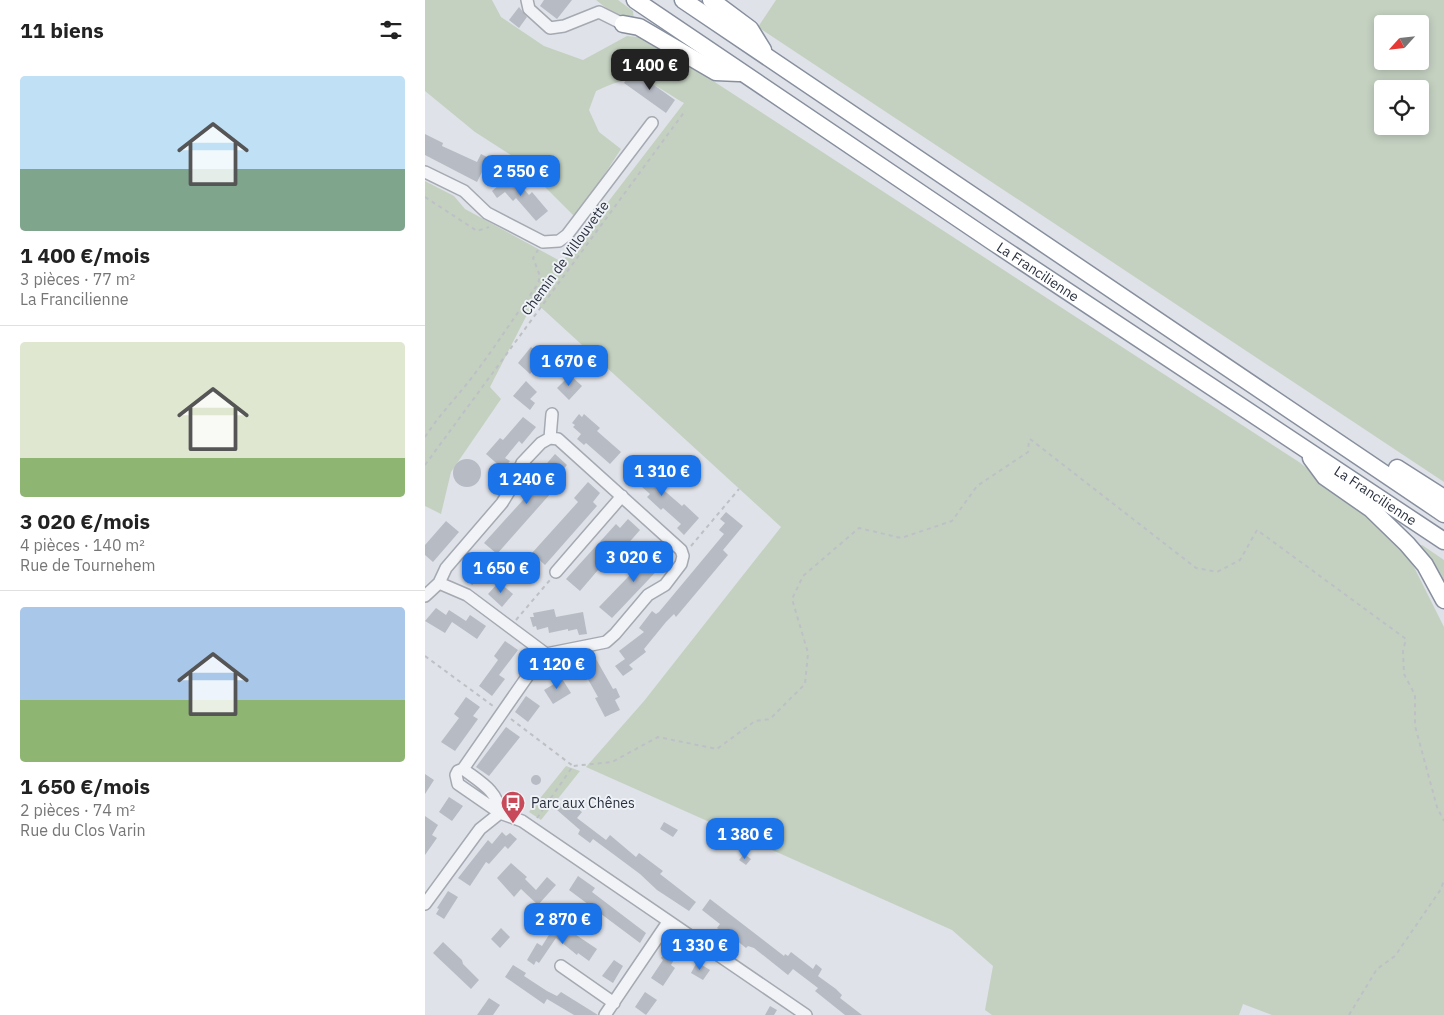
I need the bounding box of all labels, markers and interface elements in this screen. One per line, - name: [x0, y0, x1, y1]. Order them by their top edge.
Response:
- north arrow: [1374, 15, 1429, 70]
- map controls: [1374, 15, 1429, 135]
- text: 11 biens: [20, 16, 104, 44]
- icon: filters: [377, 16, 405, 44]
- pin: 1 400 €: [604, 48, 696, 91]
- text: 1 400 €: [622, 55, 678, 75]
- button: locate: [1374, 80, 1429, 135]
- icon: home: [168, 109, 258, 199]
- pin: 2 550 €: [475, 154, 567, 197]
- text: 2 550 €: [493, 161, 549, 181]
- street label: Chemin de Villouvette: [517, 197, 613, 319]
- street label: La Francilienne: [993, 238, 1083, 306]
- text: 1 400 €/mois: [20, 241, 150, 269]
- text: 3 pièces · 77 m²: [20, 269, 135, 289]
- text: La Francilienne: [20, 289, 129, 309]
- pin: 1 670 €: [523, 344, 615, 387]
- text: 1 670 €: [541, 351, 597, 371]
- icon: home: [168, 374, 258, 464]
- pin: 1 310 €: [616, 454, 708, 497]
- text: 1 310 €: [634, 461, 690, 481]
- pin: 1 240 €: [481, 462, 573, 505]
- street label: La Francilienne: [1331, 462, 1420, 529]
- text: 1 240 €: [499, 469, 555, 489]
- text: 3 020 €/mois: [20, 507, 150, 535]
- text: 4 pièces · 140 m²: [20, 535, 145, 555]
- pin: 3 020 €: [588, 540, 680, 583]
- text: 3 020 €: [606, 547, 662, 567]
- pin: 1 650 €: [455, 552, 547, 594]
- text: Rue de Tournehem: [20, 555, 155, 575]
- text: 1 650 €: [473, 558, 529, 578]
- icon: home: [168, 639, 258, 729]
- pin: 1 120 €: [511, 648, 603, 690]
- text: 1 120 €: [529, 654, 585, 674]
- text: 1 650 €/mois: [20, 772, 150, 800]
- bus stop icon: Parc aux Chênes: [500, 790, 526, 824]
- place label: Parc aux Chênes: [531, 794, 635, 812]
- text: 2 pièces · 74 m²: [20, 800, 135, 820]
- pin: 1 380 €: [699, 818, 791, 860]
- text: Rue du Clos Varin: [20, 820, 146, 840]
- text: 1 380 €: [717, 824, 773, 844]
- pin: 2 870 €: [517, 902, 609, 945]
- text: 2 870 €: [535, 909, 591, 929]
- pin: 1 330 €: [654, 928, 746, 971]
- text: 1 330 €: [672, 935, 728, 955]

